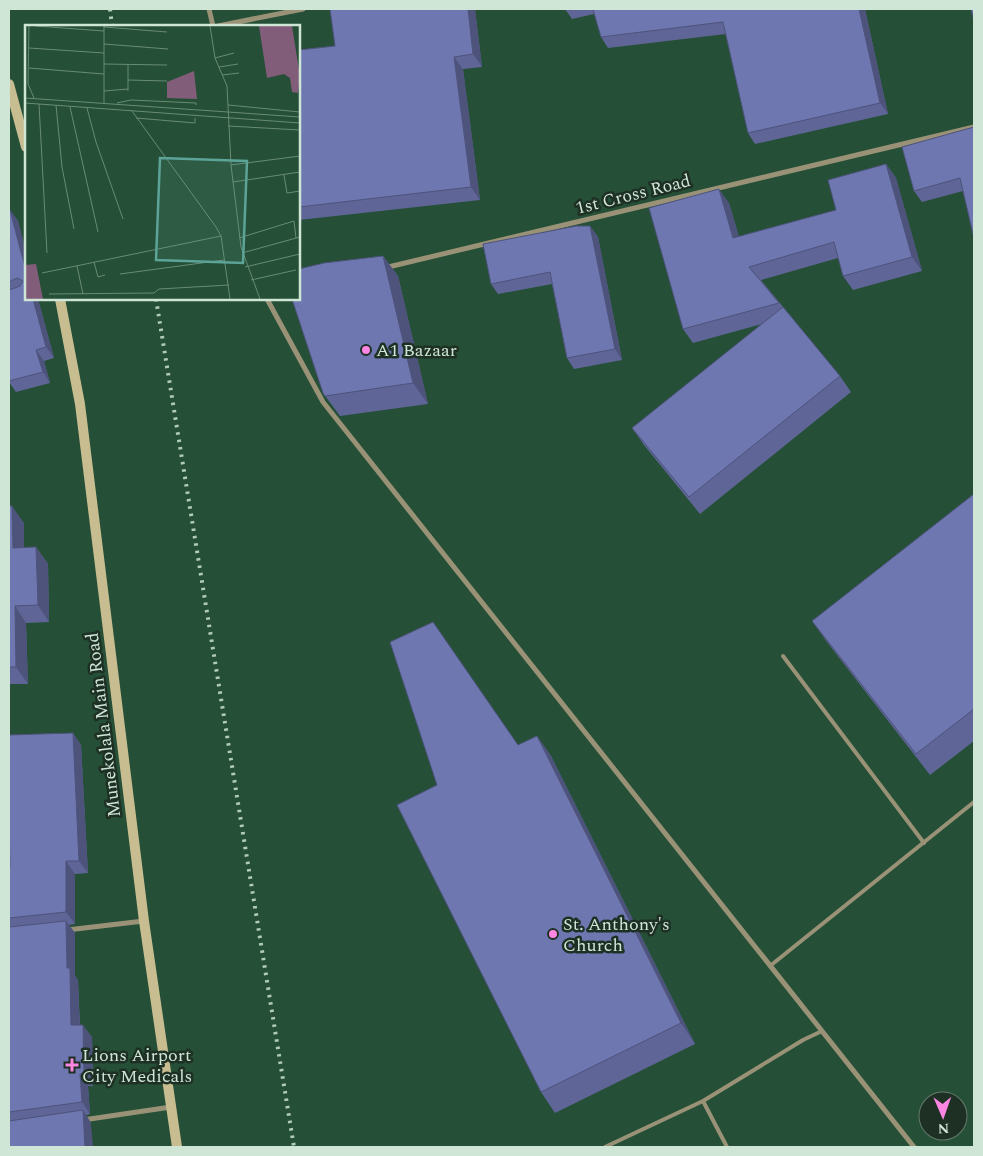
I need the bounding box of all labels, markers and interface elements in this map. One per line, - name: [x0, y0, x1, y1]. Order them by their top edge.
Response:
- inset map: [25, 25, 300, 300]
- street label: 1st Cross Road: [573, 167, 694, 222]
- place label: A1 Bazaar: [376, 337, 457, 364]
- marker: A1 Bazaar: [360, 344, 372, 356]
- street label: Munekolala Main Road: [79, 631, 128, 819]
- place label: St. Anthony's Church: [563, 911, 670, 959]
- marker: St. Anthony's Church: [547, 928, 559, 940]
- place label: Lions Airport City Medicals: [82, 1042, 192, 1090]
- marker: Lions Airport City Medicals: [66, 1059, 78, 1071]
- north arrow: [918, 1091, 968, 1141]
- text: N: [937, 1118, 950, 1139]

